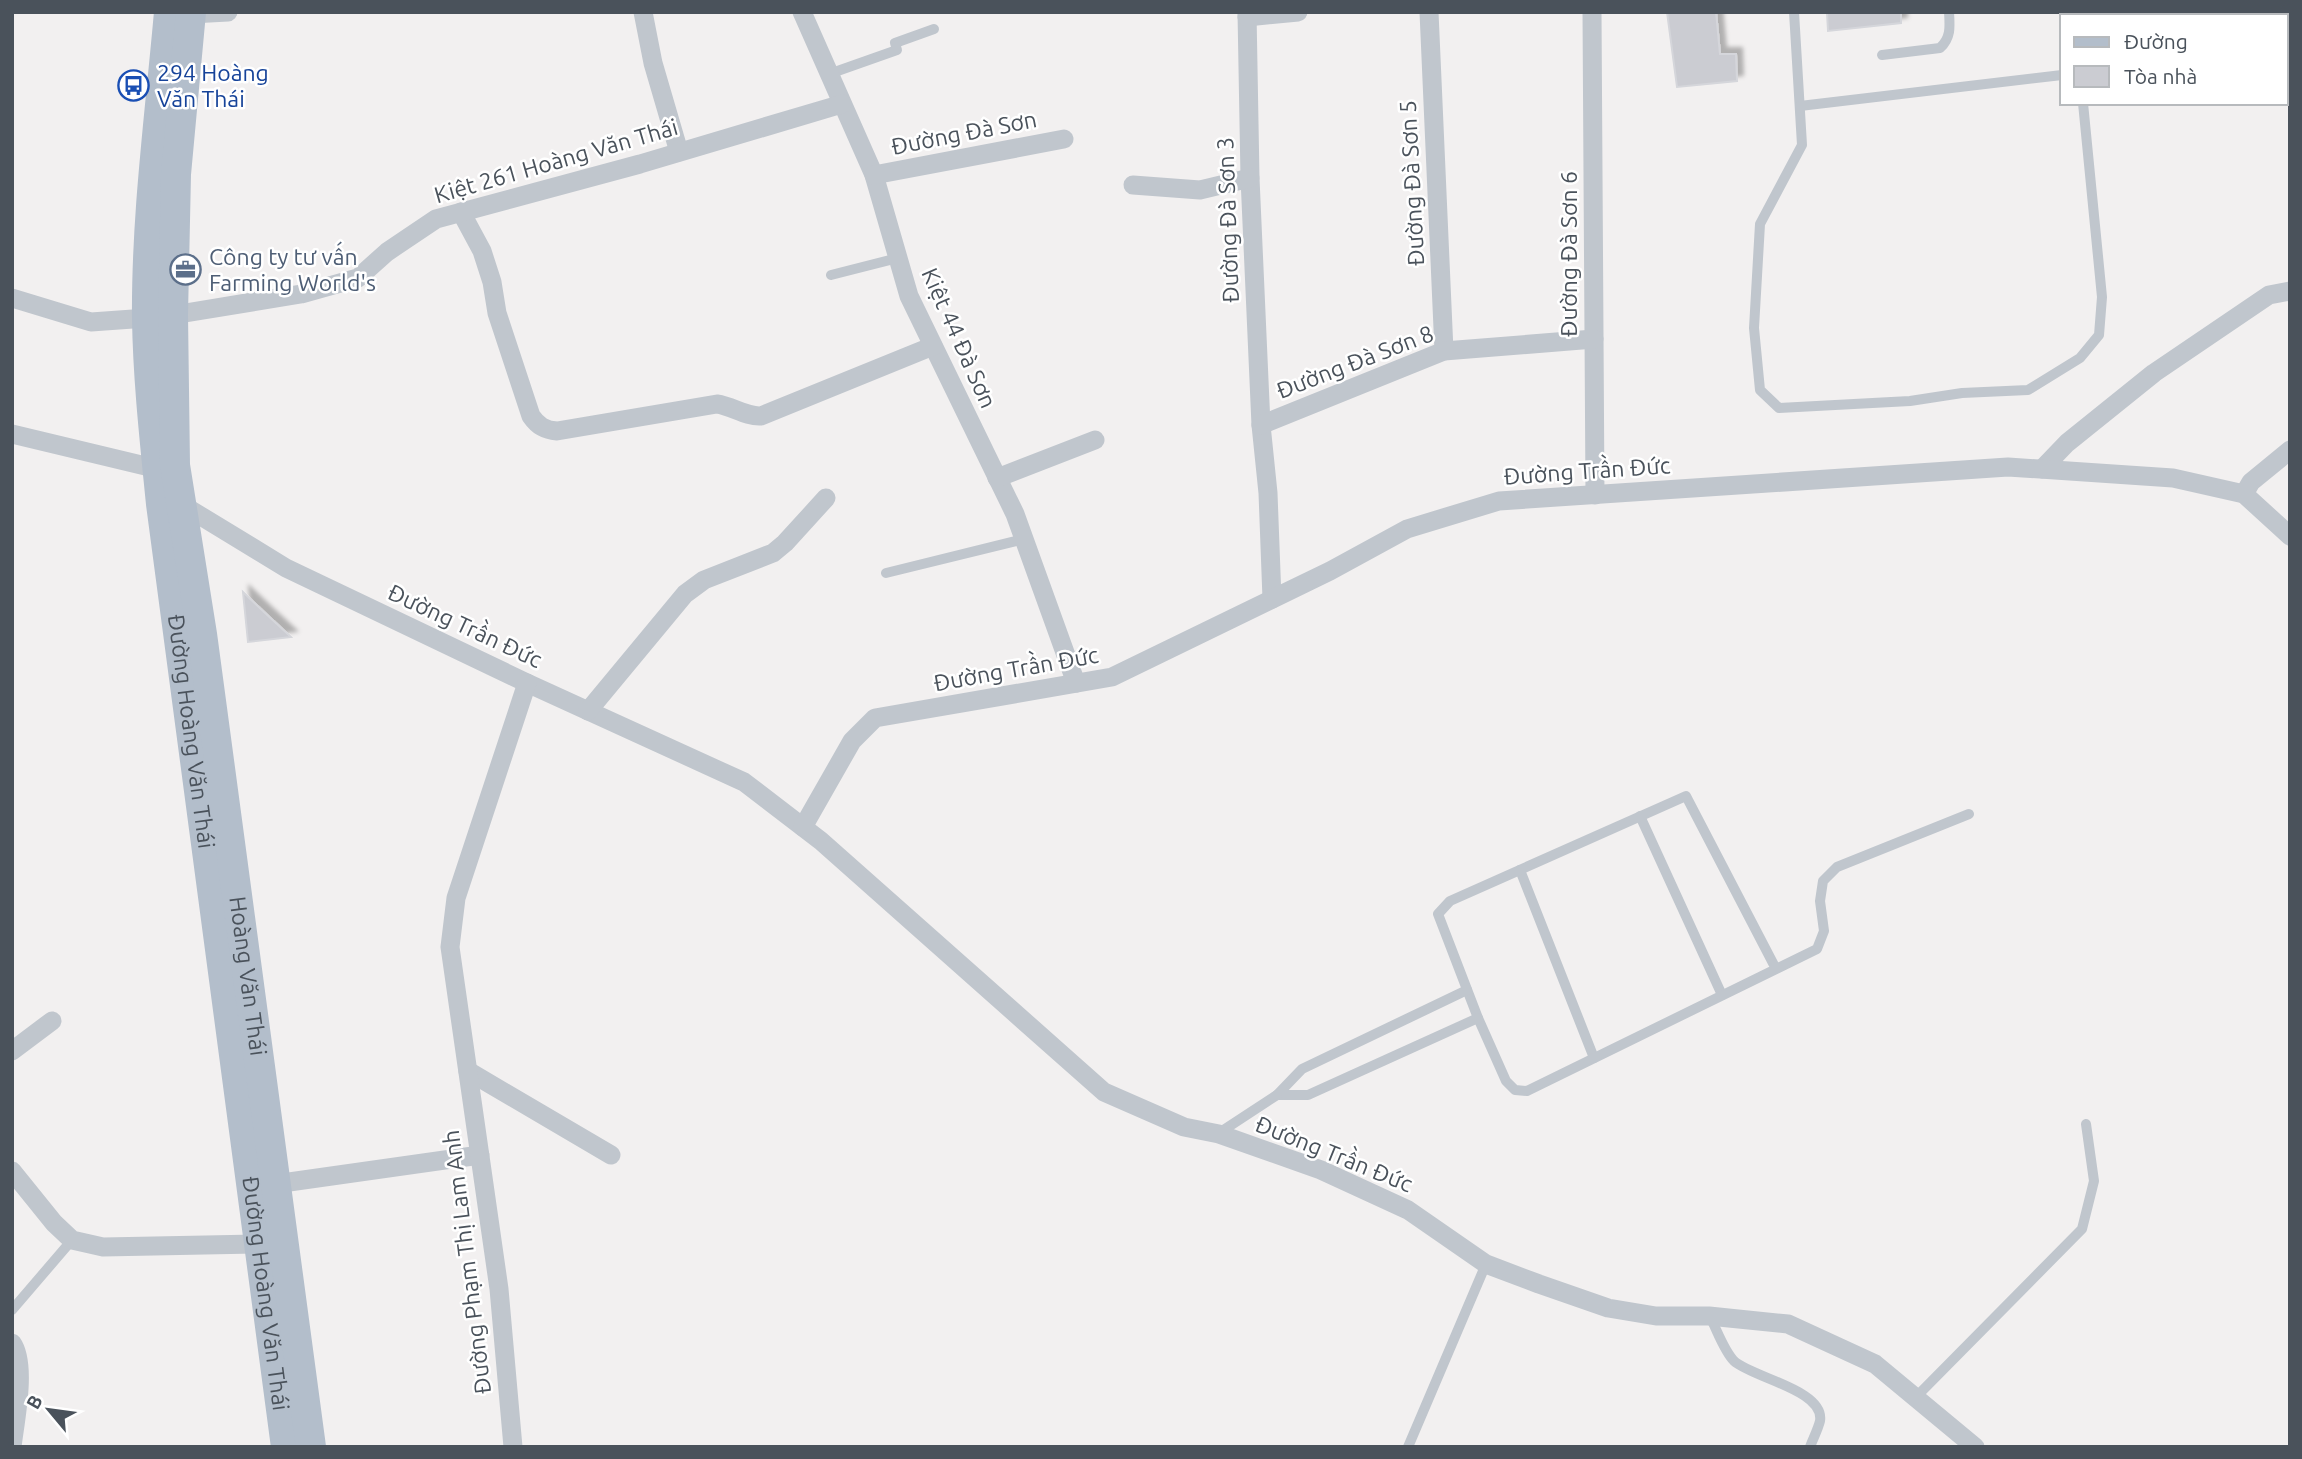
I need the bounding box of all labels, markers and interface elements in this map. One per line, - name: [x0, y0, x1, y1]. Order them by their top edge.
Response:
- legend: [2060, 14, 2288, 105]
- text: Đường: [2124, 29, 2188, 53]
- place label: 294 Hoàng Văn Thái: [157, 60, 269, 111]
- text: Tòa nhà: [2124, 64, 2197, 88]
- bus stop icon: 294 Hoàng Văn Thái: [117, 69, 151, 103]
- street label: Đường Đà Sơn 5: [1395, 100, 1428, 267]
- street label: Đường Đà Sơn: [889, 106, 1039, 159]
- street label: Kiệt 261 Hoàng Văn Thái: [431, 114, 680, 207]
- street label: Đường Đà Sơn 3: [1212, 137, 1243, 303]
- street label: Đường Đà Sơn 6: [1556, 171, 1581, 337]
- place label: Công ty tư vấn Farming World's: [209, 241, 376, 295]
- office icon: Công ty tư vấn Farming World's: [169, 253, 203, 287]
- street label: Kiệt 44 Đà Sơn: [917, 264, 1002, 412]
- street label: Đường Đà Sơn 8: [1273, 320, 1437, 403]
- street label: Đường Trần Đức: [1503, 450, 1671, 489]
- street label: Đường Trần Đức: [384, 577, 548, 672]
- street label: Đường Hoàng Văn Thái: [164, 613, 220, 850]
- street label: Đường Trần Đức: [931, 639, 1101, 695]
- street label: Hoàng Văn Thái: [225, 895, 271, 1057]
- street label: Đường Trần Đức: [1252, 1108, 1418, 1197]
- street label: Đường Phạm Thị Lam Anh: [438, 1129, 495, 1395]
- street label: Đường Hoàng Văn Thái: [238, 1175, 294, 1412]
- north arrow: [14, 1375, 84, 1445]
- text: B: [21, 1391, 47, 1413]

